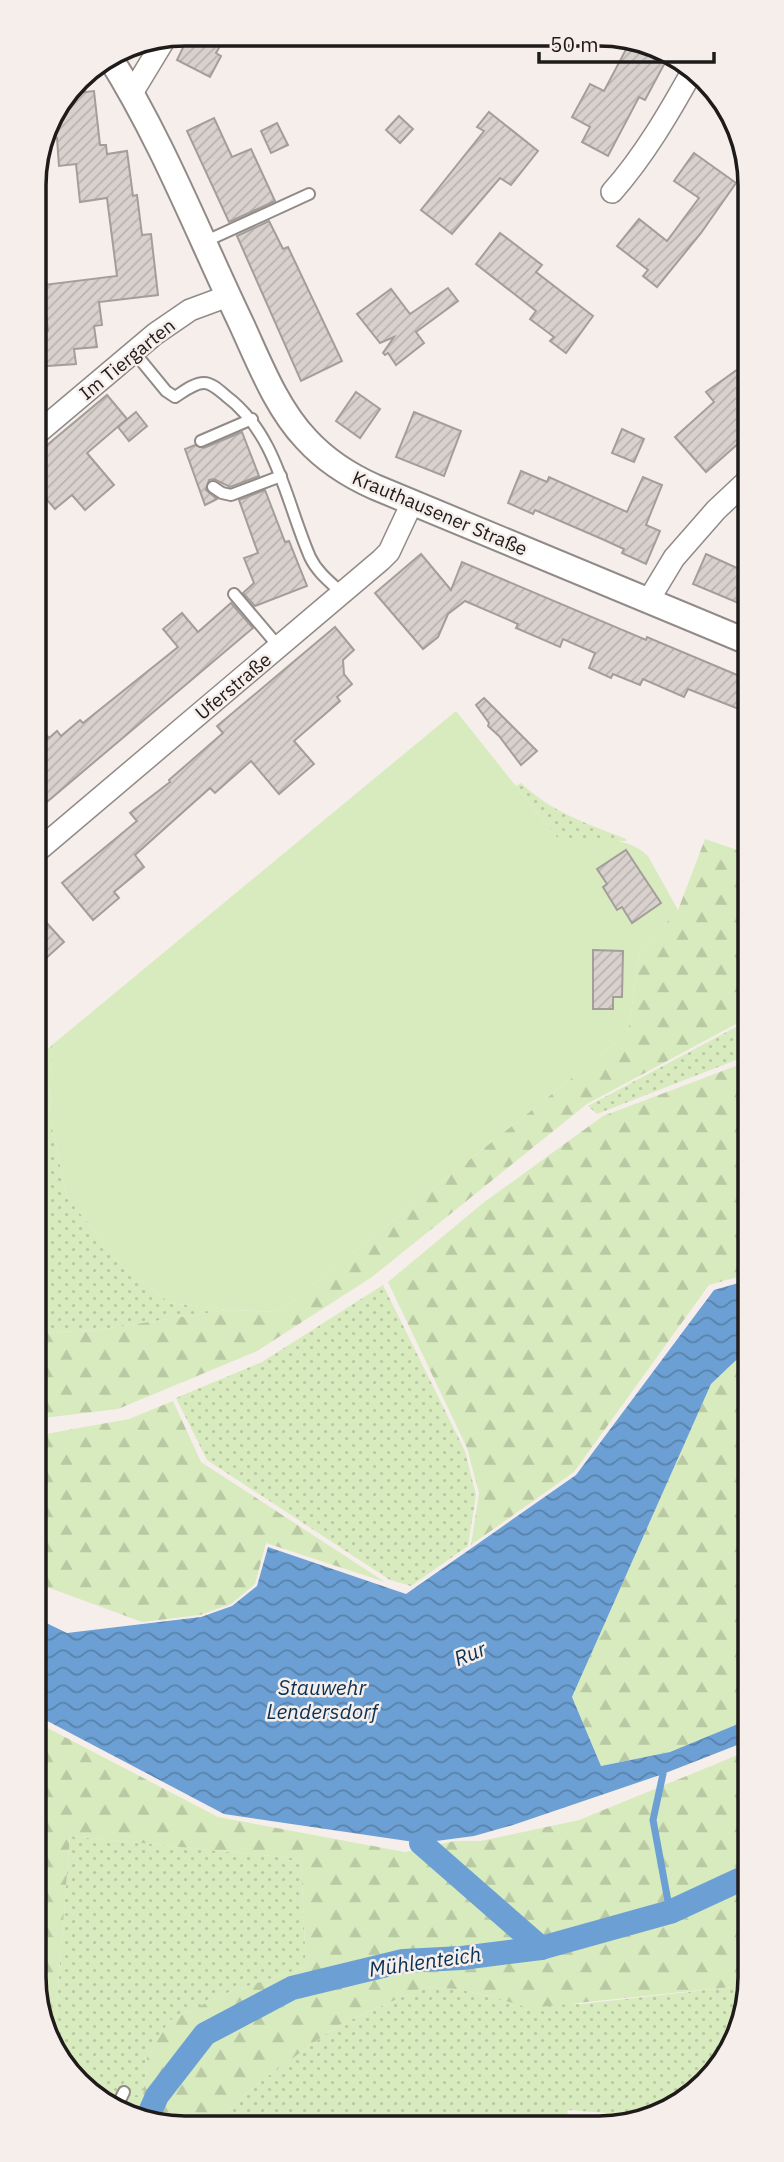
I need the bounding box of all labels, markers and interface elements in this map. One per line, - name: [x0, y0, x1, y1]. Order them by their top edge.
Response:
- scale bar: [539, 21, 714, 65]
- text: 50 m: [550, 30, 599, 58]
- street label: Im Tiergarten: [74, 313, 180, 405]
- street label: Krauthausener Straße: [349, 465, 531, 561]
- street label: Uferstraße: [190, 647, 276, 725]
- water label: Rur: [449, 1634, 491, 1672]
- water label: Stauwehr Lendersdorf: [267, 1673, 380, 1725]
- water label: Mühlenteich: [367, 1939, 483, 1983]

